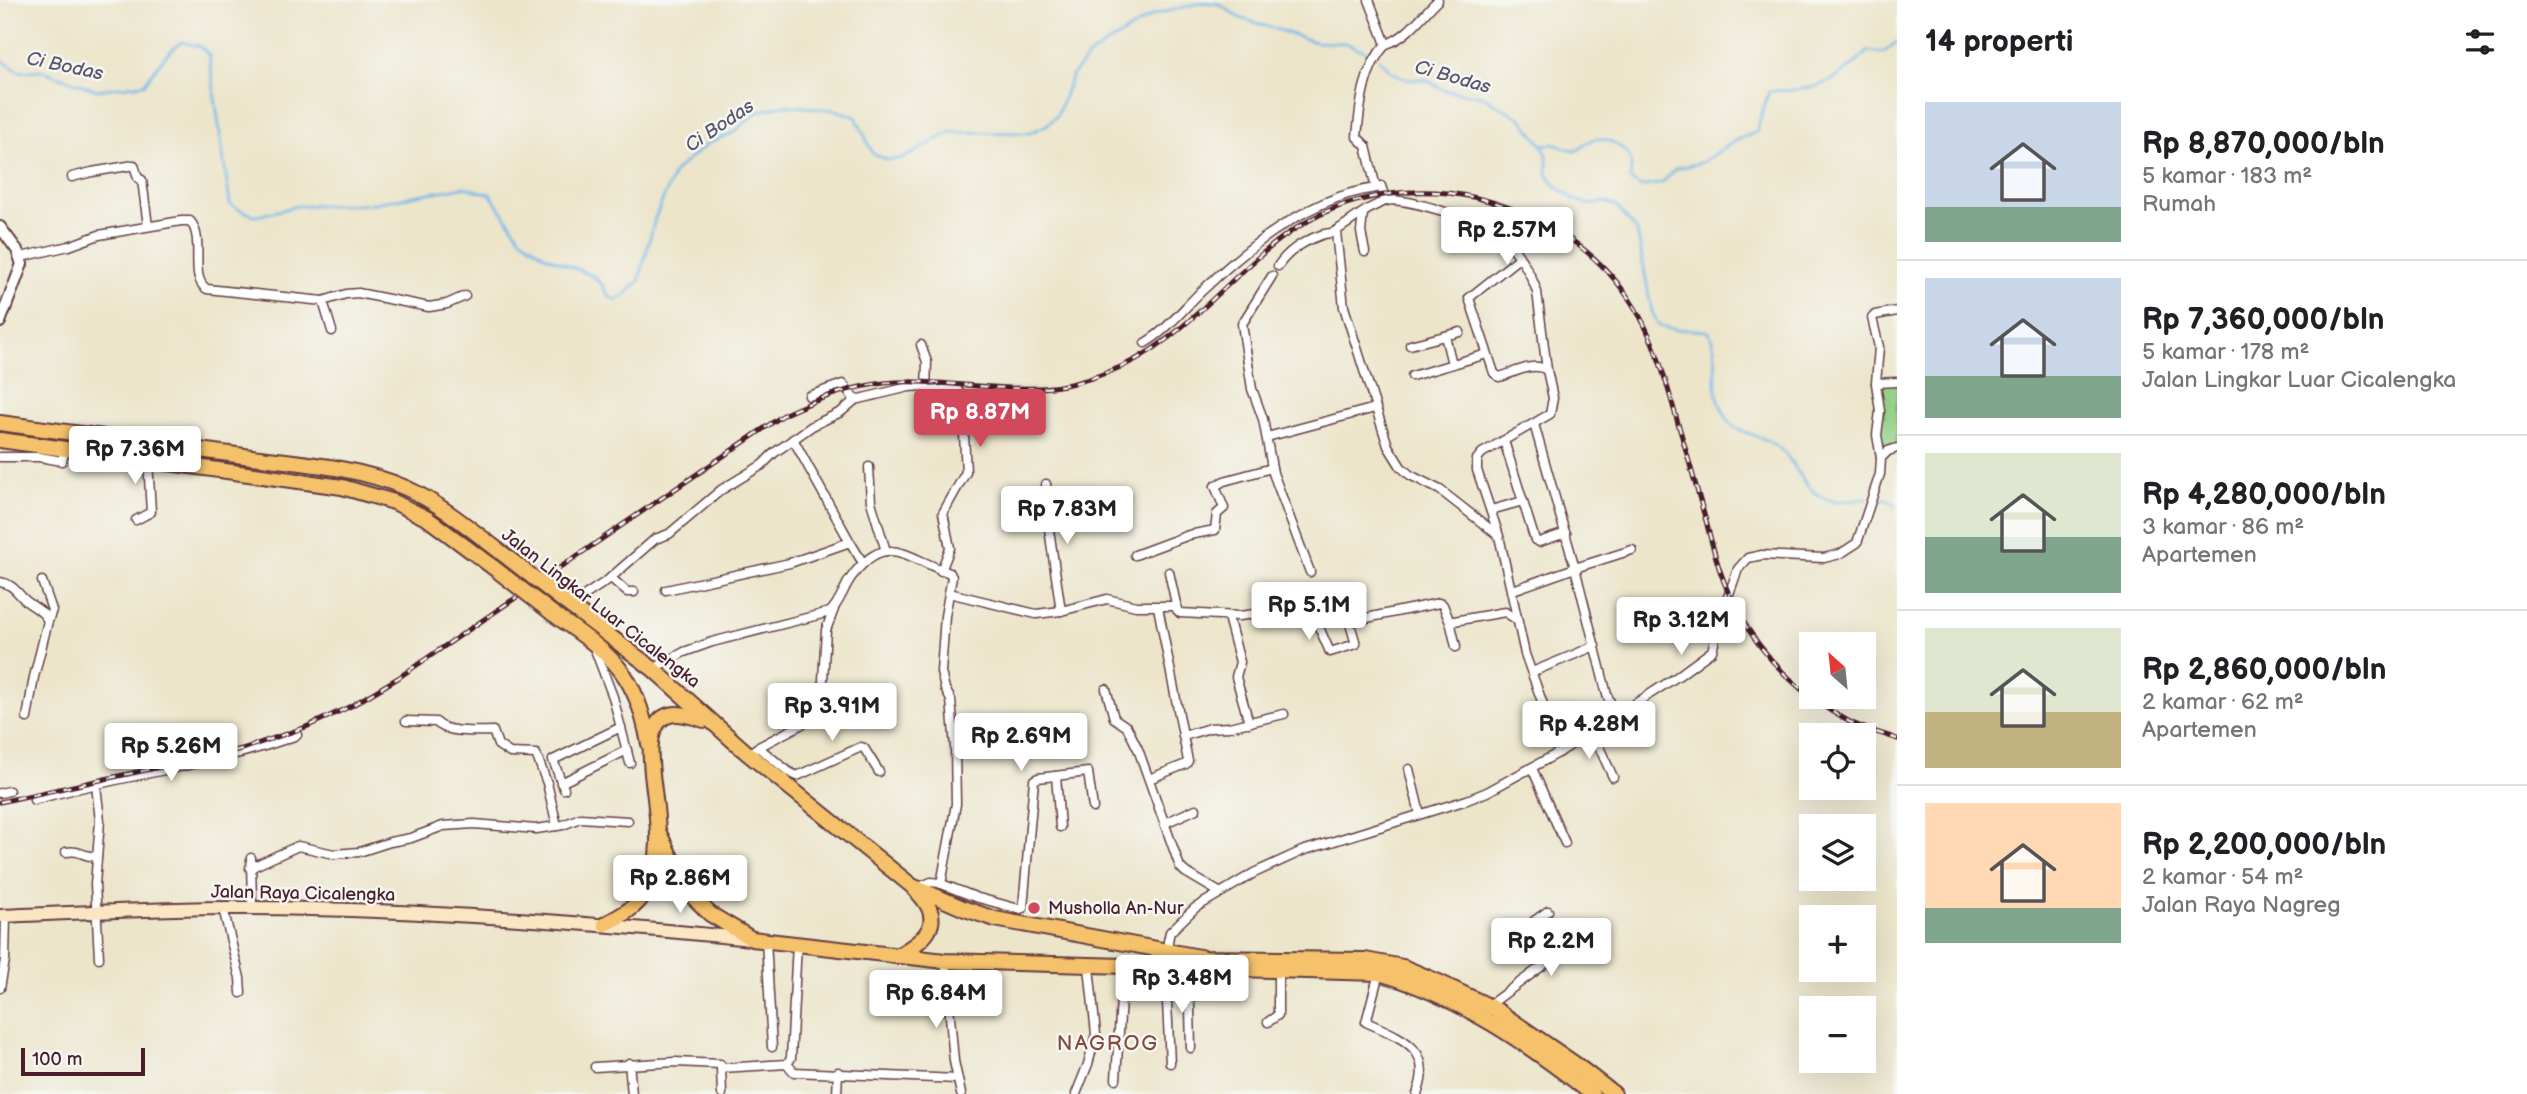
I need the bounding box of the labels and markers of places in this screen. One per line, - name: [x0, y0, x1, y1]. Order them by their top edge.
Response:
- pin: Rp 2.57M: [1435, 208, 1579, 267]
- pin: Rp 8.87M: [908, 390, 1052, 449]
- pin: Rp 7.36M: [63, 426, 207, 486]
- pin: Rp 7.83M: [995, 486, 1139, 546]
- pin: Rp 5.1M: [1244, 582, 1374, 642]
- pin: Rp 3.12M: [1609, 598, 1753, 657]
- pin: Rp 3.91M: [760, 684, 904, 743]
- pin: Rp 4.28M: [1517, 702, 1661, 761]
- pin: Rp 2.69M: [949, 714, 1093, 773]
- pin: Rp 5.26M: [99, 724, 243, 783]
- pin: Rp 2.86M: [608, 856, 752, 915]
- place label: Musholla An-Nur: [1048, 898, 1184, 919]
- marker: Musholla An-Nur: [1026, 900, 1042, 916]
- pin: Rp 2.2M: [1486, 918, 1616, 978]
- pin: Rp 3.48M: [1110, 956, 1254, 1015]
- pin: Rp 6.84M: [864, 970, 1008, 1030]

